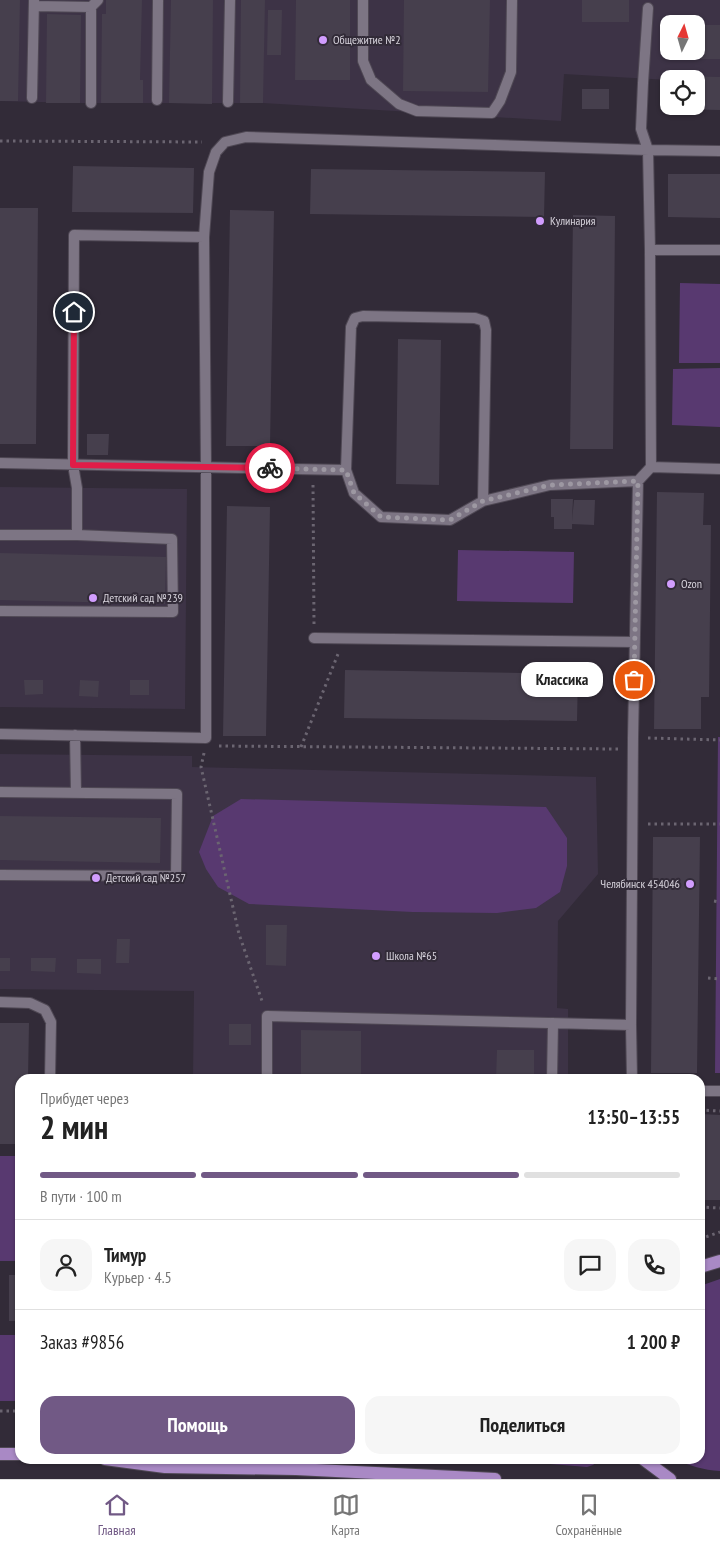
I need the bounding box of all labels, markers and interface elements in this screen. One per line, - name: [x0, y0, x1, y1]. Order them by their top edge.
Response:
- north arrow: [660, 15, 705, 60]
- map controls: [660, 15, 705, 115]
- place label: Общежитие №2: [333, 32, 401, 47]
- marker: Общежитие №2: [317, 34, 329, 46]
- button: locate: [660, 70, 705, 115]
- place label: Кулинария: [550, 213, 596, 228]
- marker: Кулинария: [534, 215, 546, 227]
- pin: [53, 291, 95, 333]
- icon: home: [60, 298, 88, 326]
- courier: [245, 443, 295, 493]
- icon: bike: [256, 454, 284, 482]
- place label: Ozon: [681, 576, 702, 591]
- marker: Ozon: [665, 578, 677, 590]
- place label: Детский сад №239: [103, 590, 183, 605]
- marker: Детский сад №239: [87, 592, 99, 604]
- pin: [613, 659, 655, 701]
- callout: Классика: [522, 662, 604, 698]
- icon: bag: [620, 666, 648, 694]
- text: Классика: [536, 669, 588, 689]
- place label: Детский сад №257: [106, 870, 186, 885]
- marker: Детский сад №257: [90, 872, 102, 884]
- place label: Челябинск 454046: [600, 876, 680, 891]
- marker: Челябинск 454046: [684, 878, 696, 890]
- place label: Школа №65: [386, 948, 437, 963]
- marker: Школа №65: [370, 950, 382, 962]
- text: Прибудет через: [40, 1088, 129, 1108]
- text: 13:50–13:55: [587, 1105, 680, 1129]
- text: 2 мин: [40, 1106, 108, 1148]
- text: В пути · 100 m: [40, 1186, 122, 1206]
- button: person: [40, 1239, 92, 1291]
- button: chat: [564, 1239, 616, 1291]
- button: phone: [628, 1239, 680, 1291]
- text: Тимур: [104, 1243, 146, 1267]
- text: Курьер · 4.5: [104, 1267, 172, 1287]
- text: Заказ #9856: [40, 1330, 124, 1354]
- text: 1 200 ₽: [627, 1330, 680, 1354]
- button: Помощь: [40, 1396, 355, 1454]
- button: Поделиться: [365, 1396, 680, 1454]
- tab: Главная: [98, 1491, 136, 1539]
- tab: Карта: [331, 1491, 360, 1539]
- tab: Сохранённые: [556, 1491, 622, 1539]

